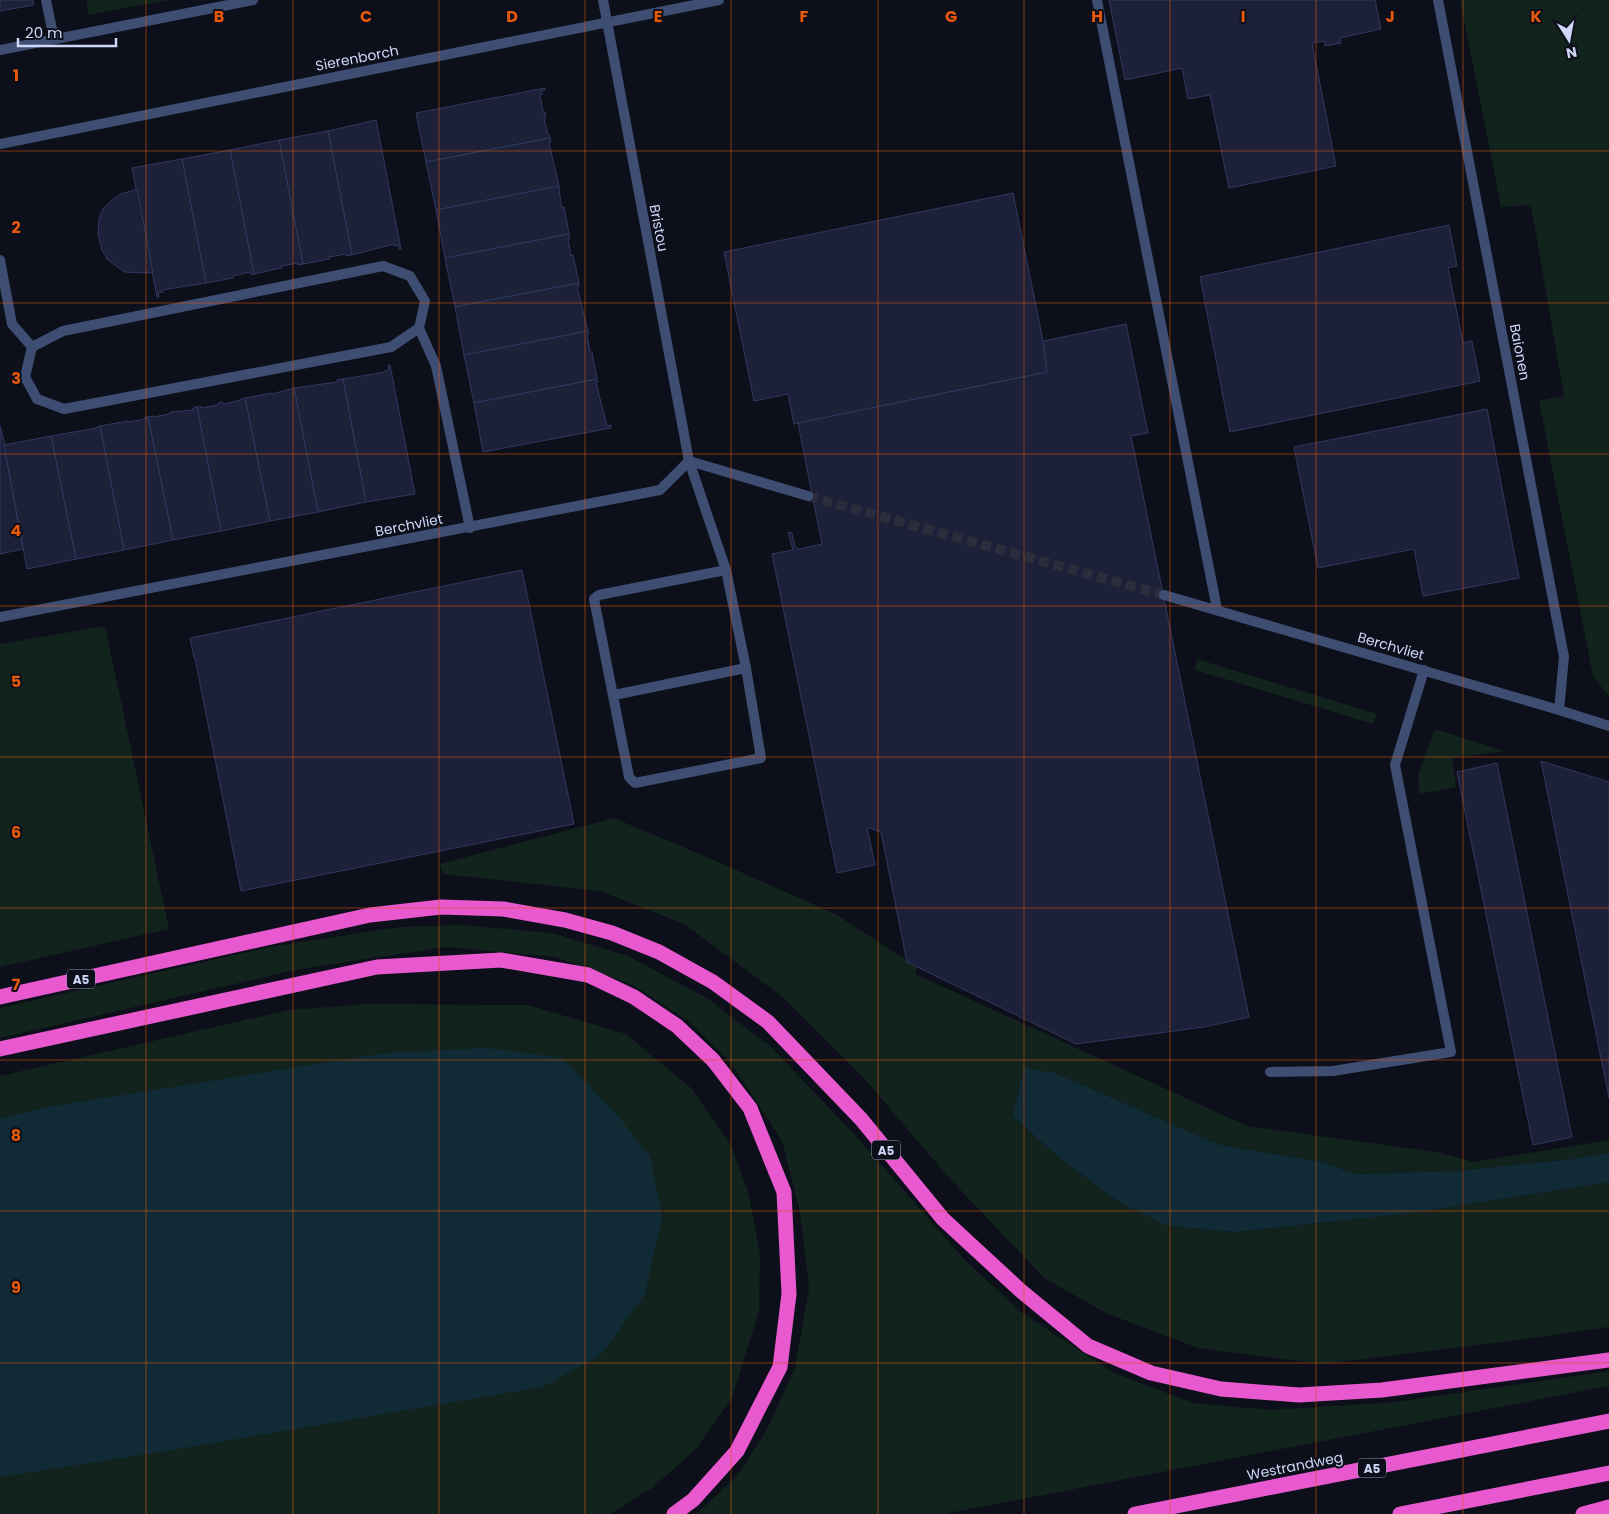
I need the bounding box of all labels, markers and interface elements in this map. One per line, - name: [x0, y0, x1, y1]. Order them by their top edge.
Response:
- text: B: [214, 5, 224, 28]
- text: C: [360, 5, 372, 28]
- text: D: [506, 5, 518, 28]
- text: E: [654, 5, 662, 28]
- text: F: [800, 5, 809, 28]
- text: G: [945, 5, 957, 28]
- text: H: [1091, 5, 1103, 28]
- text: I: [1241, 5, 1245, 28]
- text: J: [1385, 5, 1395, 28]
- text: K: [1530, 5, 1542, 28]
- scale bar: [18, 15, 115, 47]
- north arrow: [1544, 15, 1594, 65]
- text: 20 m: [25, 22, 63, 43]
- street label: Sierenborch: [314, 40, 400, 76]
- text: N: [1564, 42, 1579, 64]
- text: 1: [13, 64, 19, 87]
- street label: Bristou: [645, 203, 673, 253]
- text: 2: [11, 216, 21, 239]
- street label: Baionen: [1505, 322, 1535, 382]
- text: 3: [11, 367, 21, 390]
- street label: Berchvliet: [373, 509, 445, 541]
- text: 4: [11, 519, 22, 542]
- street label: Berchvliet: [1355, 627, 1427, 665]
- text: 5: [11, 670, 21, 693]
- text: 6: [11, 821, 21, 844]
- road number: A5: [67, 970, 95, 989]
- text: 7: [12, 973, 21, 996]
- text: 8: [11, 1124, 21, 1147]
- road number: A5: [872, 1140, 900, 1160]
- text: 9: [11, 1276, 21, 1299]
- street label: Westrandweg: [1245, 1447, 1345, 1485]
- road number: A5: [1358, 1459, 1386, 1478]

